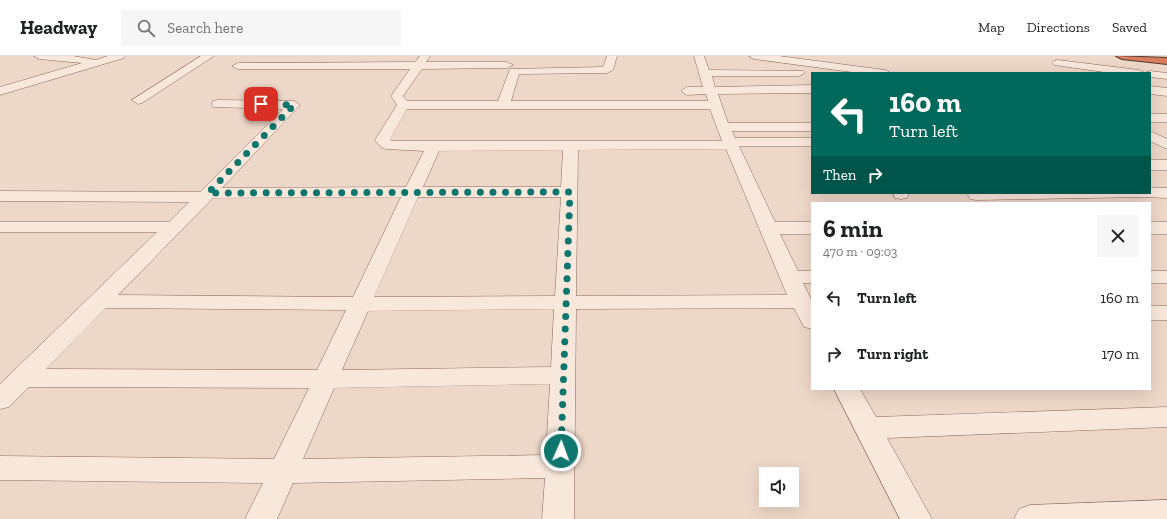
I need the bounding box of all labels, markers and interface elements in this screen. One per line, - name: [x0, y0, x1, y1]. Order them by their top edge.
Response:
- search box: [121, 10, 401, 46]
- text: Headway: [20, 16, 97, 39]
- icon: search: [135, 17, 157, 39]
- text: Search here: [167, 19, 243, 37]
- text: Map: [978, 19, 1005, 36]
- text: Directions: [1027, 19, 1090, 36]
- text: Saved: [1112, 19, 1147, 36]
- text: 160 m: [889, 86, 961, 119]
- pin: [244, 87, 278, 121]
- icon: left: [823, 88, 875, 140]
- icon: arrive: [250, 93, 272, 115]
- text: Turn left: [889, 120, 958, 142]
- icon: right: [864, 164, 886, 186]
- text: Then: [823, 166, 856, 184]
- text: 6 min: [823, 214, 883, 243]
- button: close: [1097, 215, 1139, 257]
- text: 470 m · 09:03: [823, 244, 897, 259]
- icon: left: [823, 287, 845, 309]
- text: Turn left: [857, 289, 917, 307]
- text: 160 m: [1100, 289, 1139, 307]
- icon: right: [823, 343, 845, 365]
- text: Turn right: [857, 345, 928, 363]
- text: 170 m: [1101, 345, 1139, 363]
- position arrow: [540, 430, 582, 472]
- map controls: [759, 467, 799, 507]
- button: sound: [759, 467, 799, 507]

